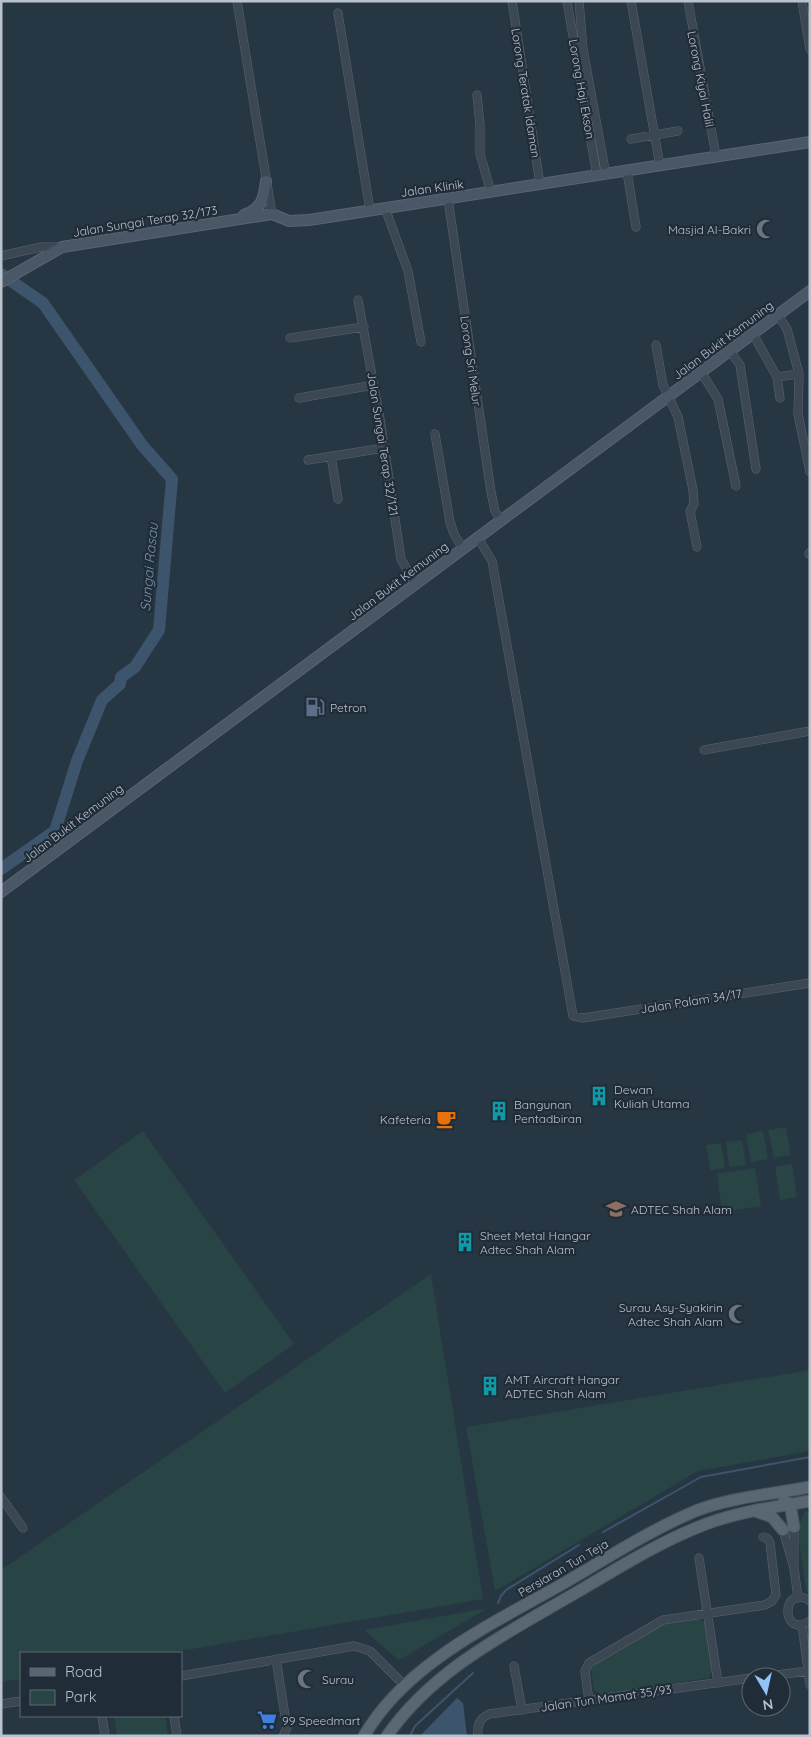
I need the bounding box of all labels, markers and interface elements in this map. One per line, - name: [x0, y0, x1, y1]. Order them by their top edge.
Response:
- street label: Lorong Teratak Idaman: [508, 27, 544, 159]
- street label: Lorong Kiyai Halil: [684, 30, 718, 128]
- street label: Lorong Haji Ekson: [566, 38, 598, 140]
- street label: Jalan Klinik: [399, 176, 465, 200]
- street label: Jalan Sungai Terap 32/173: [72, 202, 218, 240]
- mosque icon: Masjid Al-Bakri: [755, 218, 777, 240]
- place label: Masjid Al-Bakri: [668, 222, 751, 237]
- street label: Jalan Bukit Kemuning: [670, 297, 776, 383]
- street label: Lorong Sri Melur: [457, 315, 485, 407]
- street label: Jalan Sungai Terap 32/121: [364, 371, 402, 517]
- water label: Sungai Rasau: [136, 521, 162, 612]
- street label: Jalan Bukit Kemuning: [345, 538, 451, 624]
- fuel station icon: Petron: [304, 696, 326, 718]
- place label: Petron: [330, 700, 366, 715]
- street label: Jalan Bukit Kemuning: [20, 780, 126, 866]
- street label: Jalan Palam 34/17: [639, 986, 743, 1016]
- place label: Dewan Kuliah Utama: [614, 1082, 690, 1111]
- building icon: Dewan Kuliah Utama: [588, 1085, 610, 1107]
- place label: Bangunan Pentadbiran: [514, 1097, 582, 1126]
- building icon: Bangunan Pentadbiran: [488, 1100, 510, 1122]
- cafe icon: Kafeteria: [435, 1108, 457, 1130]
- place label: Kafeteria: [380, 1112, 431, 1127]
- school or university icon: ADTEC Shah Alam: [605, 1198, 627, 1220]
- place label: ADTEC Shah Alam: [631, 1202, 732, 1217]
- place label: Sheet Metal Hangar Adtec Shah Alam: [480, 1228, 591, 1257]
- building icon: Sheet Metal Hangar Adtec Shah Alam: [454, 1231, 476, 1253]
- place label: Surau Asy-Syakirin Adtec Shah Alam: [619, 1300, 723, 1329]
- mosque icon: Surau Asy-Syakirin Adtec Shah Alam: [727, 1303, 749, 1325]
- place label: AMT Aircraft Hangar ADTEC Shah Alam: [505, 1372, 620, 1401]
- building icon: AMT Aircraft Hangar ADTEC Shah Alam: [479, 1375, 501, 1397]
- street label: Persiaran Tun Teja: [515, 1536, 611, 1600]
- legend: [20, 1652, 182, 1717]
- text: Road: [65, 1662, 102, 1681]
- north arrow: [741, 1667, 791, 1717]
- mosque icon: Surau: [296, 1668, 318, 1690]
- place label: Surau: [322, 1672, 354, 1687]
- street label: Jalan Tun Mamat 35/93: [540, 1681, 672, 1715]
- text: Park: [65, 1687, 97, 1706]
- text: N: [762, 1695, 775, 1715]
- supermarket icon: 99 Speedmart: [256, 1709, 278, 1731]
- place label: 99 Speedmart: [282, 1713, 360, 1728]

